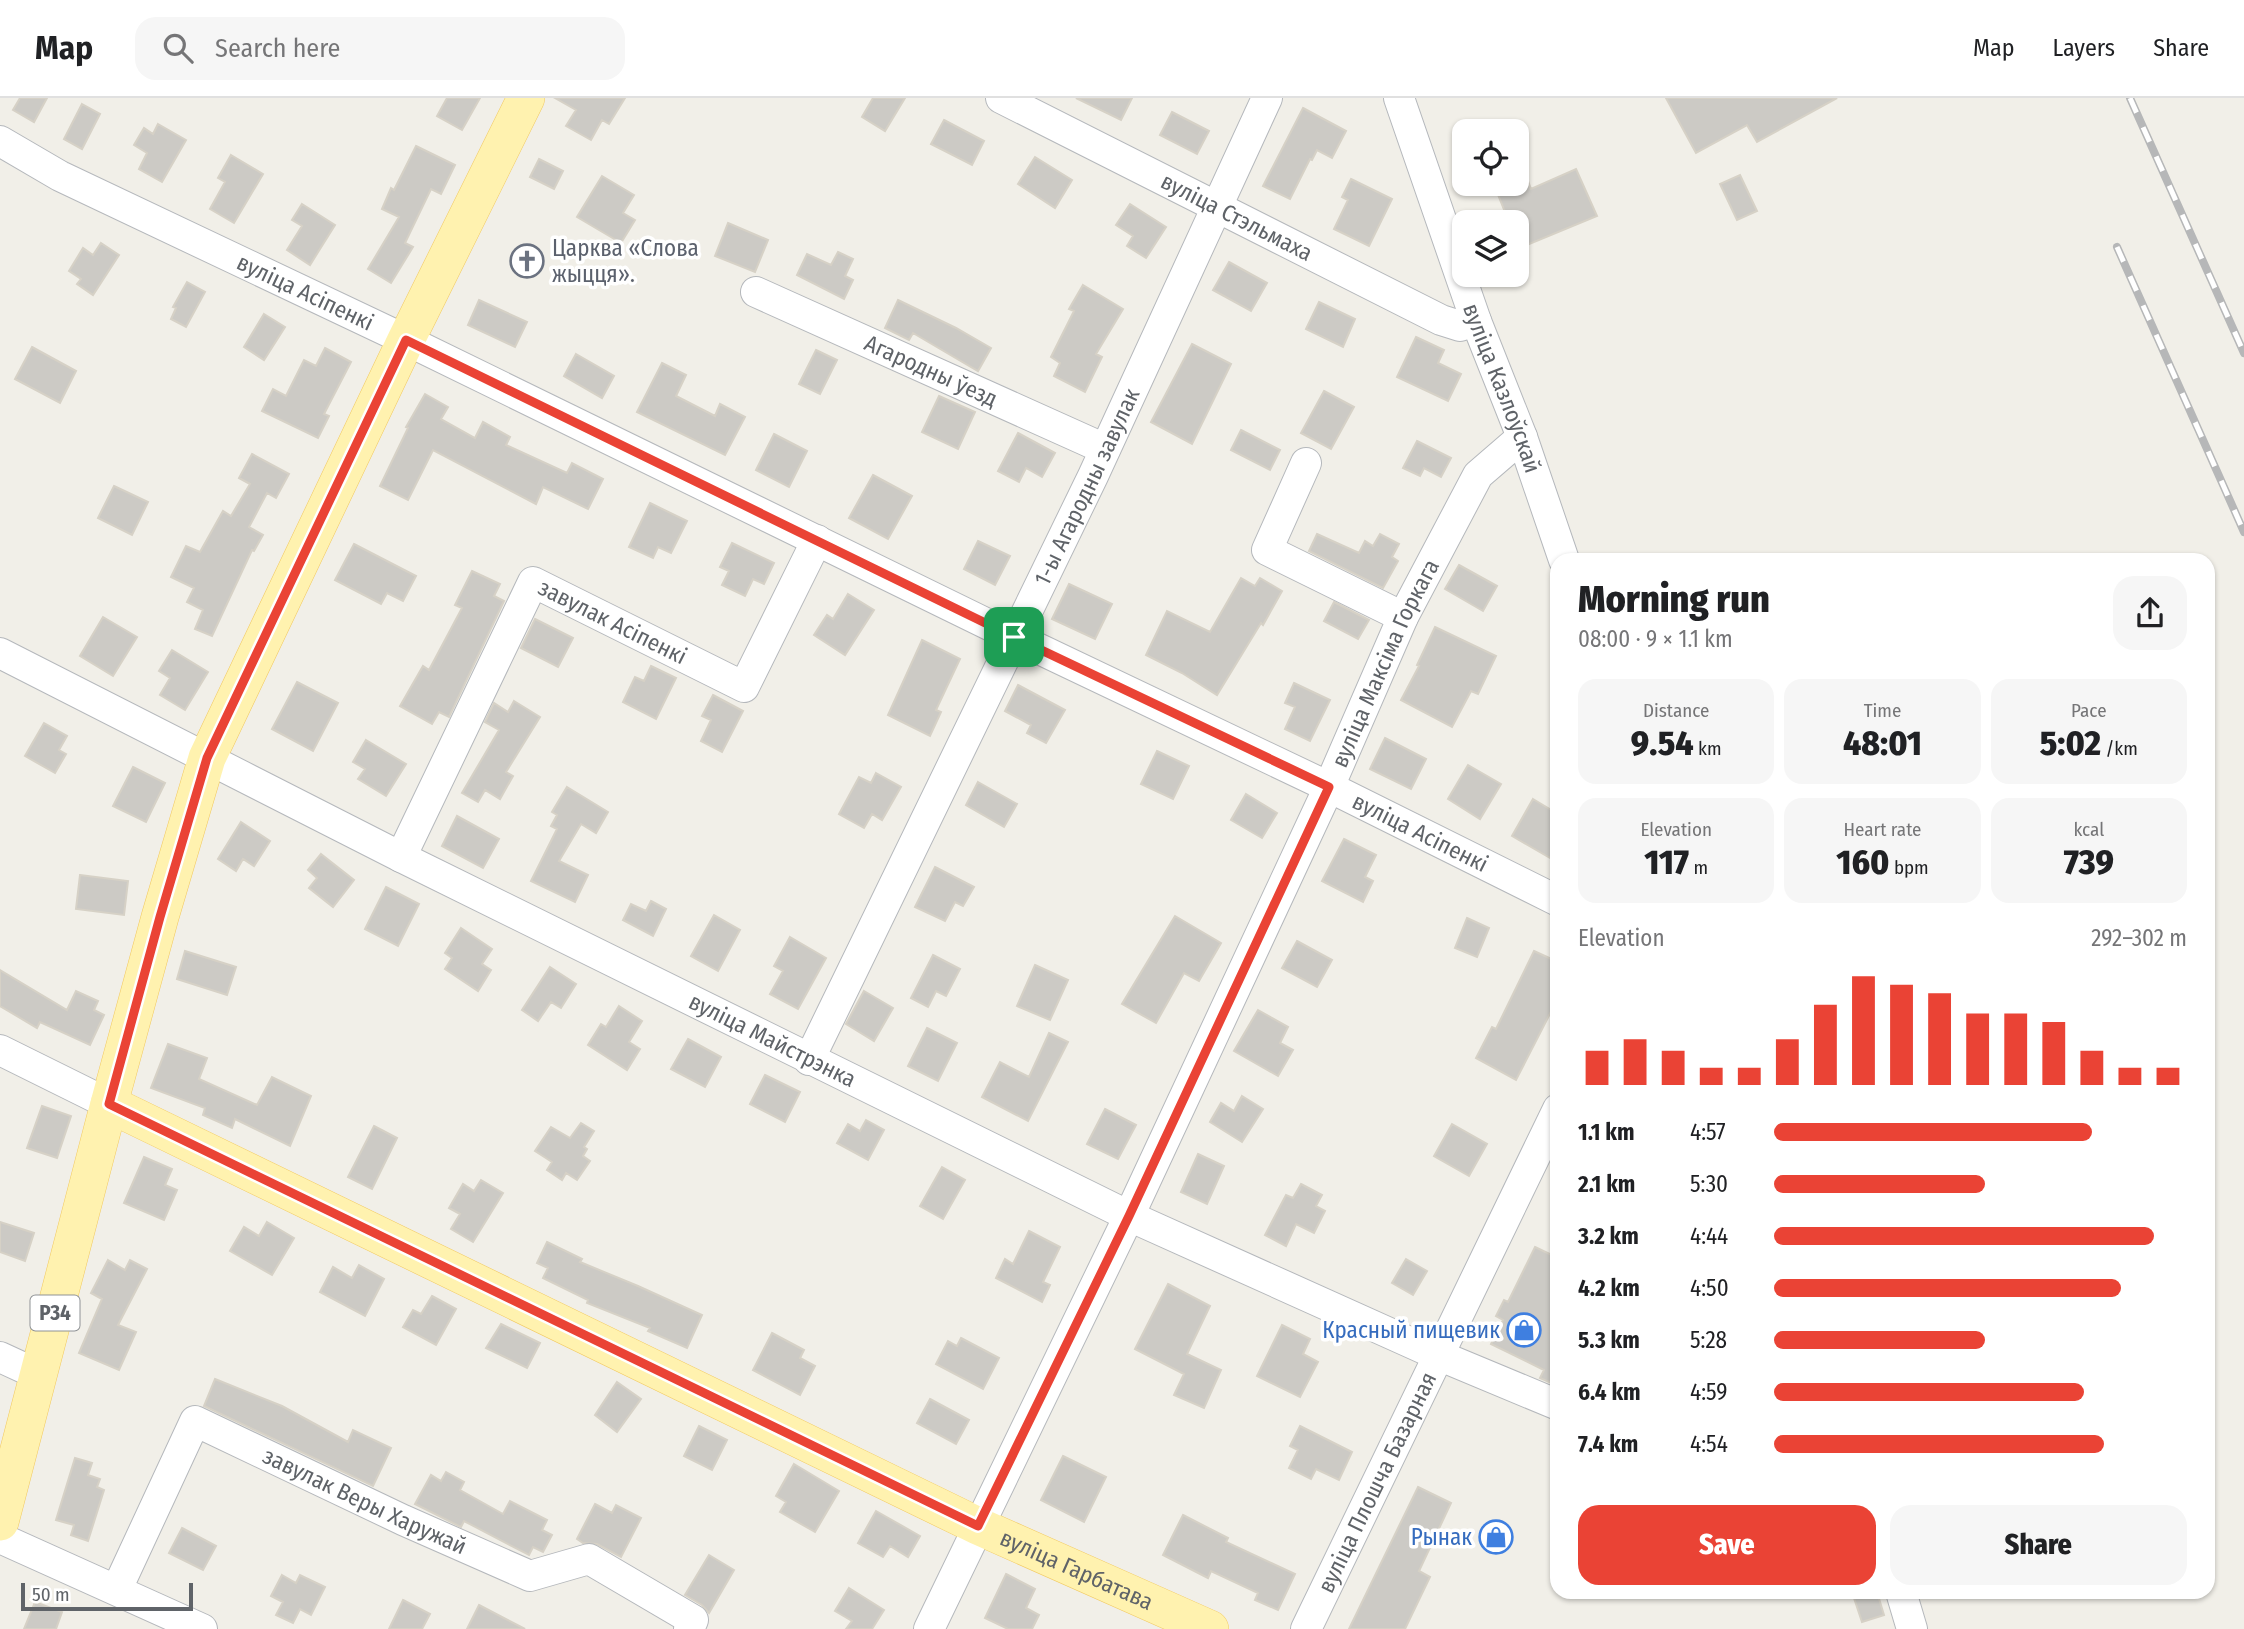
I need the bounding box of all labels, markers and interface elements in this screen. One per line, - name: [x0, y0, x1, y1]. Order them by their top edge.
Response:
- search box: [135, 17, 625, 80]
- text: Map: [35, 28, 93, 68]
- icon: search: [159, 29, 197, 67]
- text: Search here: [215, 33, 340, 64]
- text: Map: [1973, 34, 2015, 62]
- text: Layers: [2053, 34, 2115, 62]
- text: Share: [2153, 34, 2209, 62]
- map controls: [1452, 119, 1529, 287]
- button: locate: [1452, 119, 1529, 196]
- street label: вуліца Стэльмаха: [1156, 167, 1317, 267]
- button: layers: [1452, 210, 1529, 287]
- place label: Царква «Слова жыцця».: [552, 234, 699, 288]
- church icon: Царква «Слова жыцця».: [508, 242, 546, 280]
- street label: вуліца Асіпенкі: [233, 248, 378, 337]
- street label: вуліца Казлоўскай: [1457, 300, 1547, 476]
- street label: Агародны ўезд: [860, 329, 1002, 413]
- street label: 1-ы Агародны завулак: [1028, 384, 1146, 590]
- street label: вуліца Максіма Горкага: [1325, 554, 1445, 772]
- street label: завулак Асіпенкі: [534, 573, 691, 670]
- text: Morning run: [1578, 576, 1770, 622]
- button: share: [2113, 576, 2187, 650]
- pin: [984, 607, 1044, 667]
- icon: arrive: [995, 618, 1033, 656]
- text: 08:00 · 9 × 1.1 km: [1578, 625, 1733, 653]
- text: Distance: [1643, 699, 1709, 722]
- text: Time: [1864, 699, 1901, 722]
- text: Pace: [2071, 699, 2107, 722]
- text: 9.54: [1631, 722, 1694, 764]
- text: 48:01: [1843, 722, 1922, 764]
- text: 5:02: [2040, 722, 2101, 764]
- text: km: [1694, 737, 1722, 760]
- text: /km: [2101, 737, 2138, 760]
- street label: вуліца Асіпенкі: [1348, 787, 1493, 878]
- text: Elevation: [1640, 818, 1712, 841]
- text: Heart rate: [1843, 818, 1922, 841]
- text: kcal: [2073, 818, 2104, 841]
- text: 117: [1644, 841, 1689, 883]
- text: 160: [1836, 841, 1889, 883]
- text: 739: [2064, 841, 2114, 883]
- text: m: [1689, 856, 1708, 879]
- text: bpm: [1889, 856, 1929, 879]
- text: Elevation: [1578, 924, 1665, 952]
- text: 292–302 m: [2091, 924, 2187, 952]
- street label: вуліца Майстрэнка: [684, 987, 861, 1093]
- text: 1.1 km: [1578, 1118, 1634, 1146]
- text: 4:57: [1690, 1118, 1726, 1146]
- text: 2.1 km: [1578, 1170, 1635, 1198]
- text: 5:30: [1690, 1170, 1728, 1198]
- text: 3.2 km: [1578, 1222, 1639, 1250]
- text: 4:44: [1690, 1222, 1728, 1250]
- text: 4.2 km: [1578, 1274, 1640, 1302]
- text: 4:50: [1690, 1274, 1729, 1302]
- road number: Р34: [30, 1296, 80, 1330]
- shop icon: Красный пищевик: [1505, 1311, 1543, 1349]
- place label: Красный пищевик: [1322, 1316, 1500, 1344]
- text: 5.3 km: [1578, 1326, 1640, 1354]
- text: 5:28: [1690, 1326, 1727, 1354]
- street label: вуліца Плошча Базарная: [1312, 1367, 1442, 1597]
- text: 6.4 km: [1578, 1378, 1641, 1406]
- text: 4:59: [1690, 1378, 1728, 1406]
- text: 7.4 km: [1578, 1430, 1638, 1458]
- text: 4:54: [1690, 1430, 1728, 1458]
- street label: завулак Веры Харужай: [259, 1441, 471, 1560]
- button: Save: [1578, 1505, 1876, 1585]
- button: Share: [1890, 1505, 2187, 1585]
- shop icon: Рынак: [1477, 1518, 1515, 1556]
- place label: Рынак: [1411, 1523, 1472, 1551]
- street label: вуліца Гарбатава: [996, 1524, 1158, 1616]
- scale bar: [21, 1580, 192, 1612]
- text: 50 m: [32, 1583, 70, 1606]

